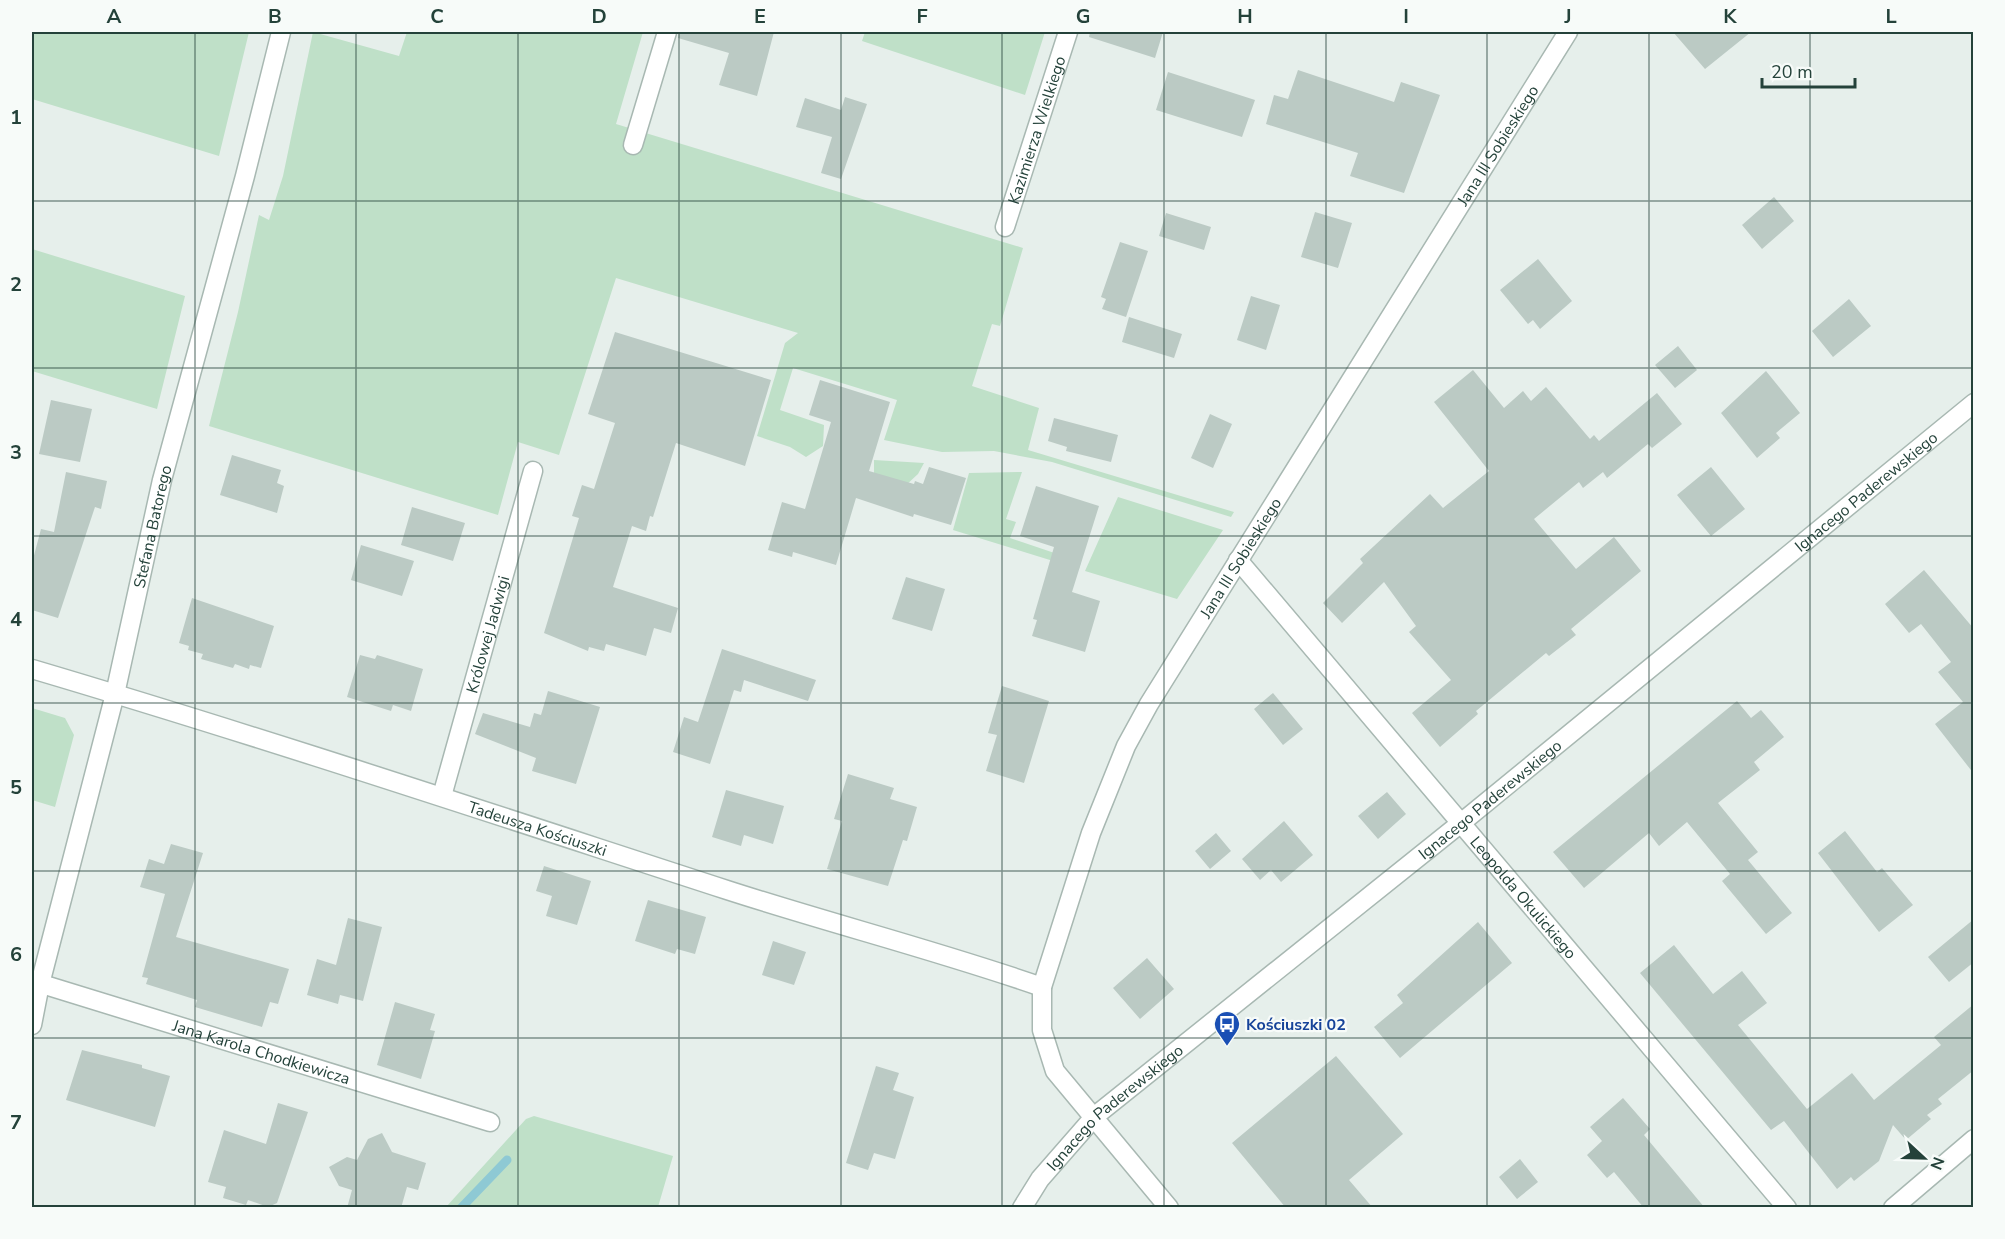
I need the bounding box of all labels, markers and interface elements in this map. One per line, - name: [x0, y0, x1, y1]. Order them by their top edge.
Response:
- text: A: [107, 3, 122, 30]
- text: B: [268, 3, 282, 30]
- text: C: [430, 3, 444, 30]
- text: D: [591, 3, 607, 30]
- text: E: [754, 3, 766, 30]
- text: F: [916, 3, 928, 30]
- text: G: [1076, 3, 1090, 30]
- text: H: [1237, 3, 1253, 30]
- text: I: [1403, 3, 1409, 30]
- text: J: [1563, 3, 1572, 30]
- text: K: [1723, 3, 1737, 30]
- text: L: [1885, 3, 1897, 30]
- scale bar: [1762, 51, 1855, 89]
- street label: Kazimierza Wielkiego: [1003, 53, 1072, 207]
- text: 20 m: [1771, 60, 1813, 84]
- street label: Jana III Sobieskiego: [1452, 81, 1544, 211]
- text: 1: [10, 104, 22, 131]
- text: 2: [10, 271, 22, 298]
- street label: Ignacego Paderewskiego: [1790, 427, 1943, 557]
- text: 3: [10, 439, 22, 466]
- street label: Stefana Batorego: [129, 462, 178, 590]
- street label: Jana III Sobieskiego: [1195, 494, 1287, 624]
- street label: Królowej Jadwigi: [461, 573, 515, 696]
- text: 4: [10, 606, 22, 633]
- street label: Ignacego Paderewskiego: [1414, 735, 1567, 865]
- text: 5: [10, 774, 22, 801]
- street label: Tadeusza Kościuszki: [465, 796, 609, 862]
- street label: Leopolda Okulickiego: [1465, 832, 1581, 964]
- text: 6: [10, 941, 22, 968]
- bus stop icon: Kościuszki 02: [1212, 1009, 1242, 1047]
- place label: Kościuszki 02: [1246, 1014, 1346, 1036]
- street label: Jana Karola Chodkiewicza: [169, 1015, 352, 1090]
- street label: Ignacego Paderewskiego: [1042, 1040, 1188, 1176]
- text: 7: [10, 1109, 22, 1136]
- north arrow: [1894, 1128, 1954, 1188]
- text: N: [1925, 1154, 1949, 1173]

